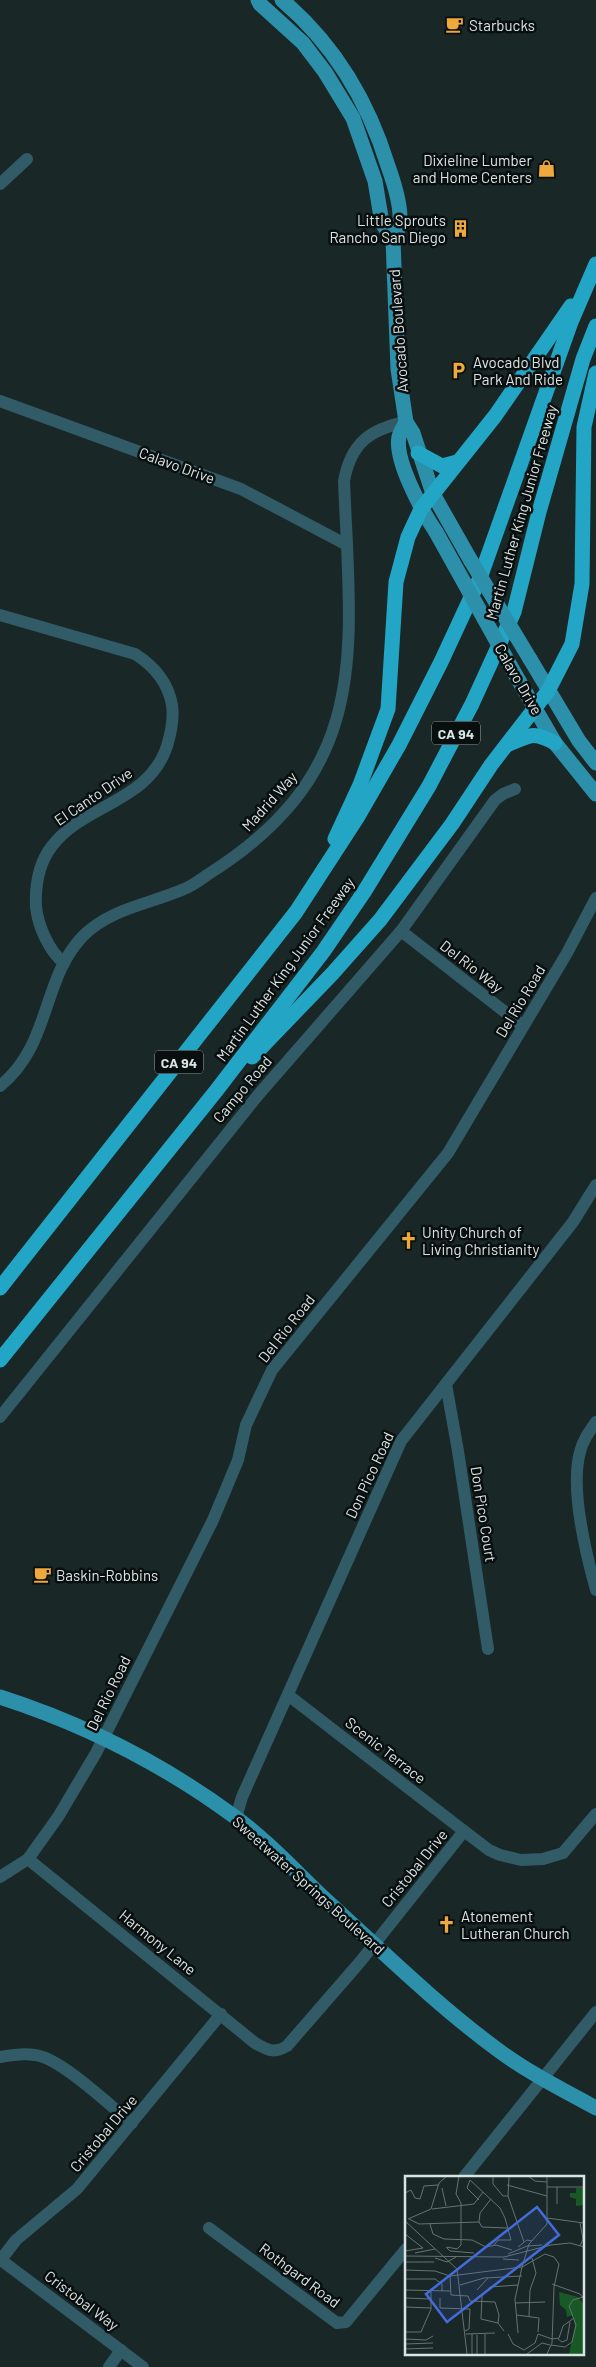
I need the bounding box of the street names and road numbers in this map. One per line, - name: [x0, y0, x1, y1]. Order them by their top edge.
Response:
- street label: Avocado Boulevard: [385, 269, 411, 393]
- street label: Martin Luther King Junior Freeway: [482, 402, 560, 622]
- street label: Calavo Drive: [137, 443, 217, 487]
- street label: Calavo Drive: [491, 640, 547, 718]
- road number: CA 94: [432, 721, 480, 744]
- street label: El Canto Drive: [51, 763, 135, 829]
- street label: Madrid Way: [238, 767, 300, 835]
- street label: Martin Luther King Junior Freeway: [212, 873, 358, 1064]
- street label: Del Rio Way: [437, 936, 507, 996]
- street label: Del Rio Road: [491, 962, 549, 1040]
- road number: CA 94: [155, 1050, 203, 1074]
- street label: Campo Road: [209, 1052, 275, 1126]
- street label: Del Rio Road: [254, 1291, 318, 1365]
- street label: Don Pico Road: [341, 1429, 397, 1521]
- street label: Don Pico Court: [468, 1465, 500, 1563]
- street label: Del Rio Road: [82, 1653, 134, 1733]
- street label: Scenic Terrace: [342, 1713, 430, 1787]
- street label: Sweetwater Springs Boulevard: [229, 1812, 389, 1958]
- street label: Cristobal Drive: [377, 1826, 451, 1910]
- street label: Harmony Lane: [116, 1906, 200, 1978]
- street label: Cristobal Drive: [66, 2091, 140, 2175]
- street label: Rothgard Road: [256, 2239, 344, 2311]
- street label: Cristobal Way: [41, 2266, 123, 2334]

